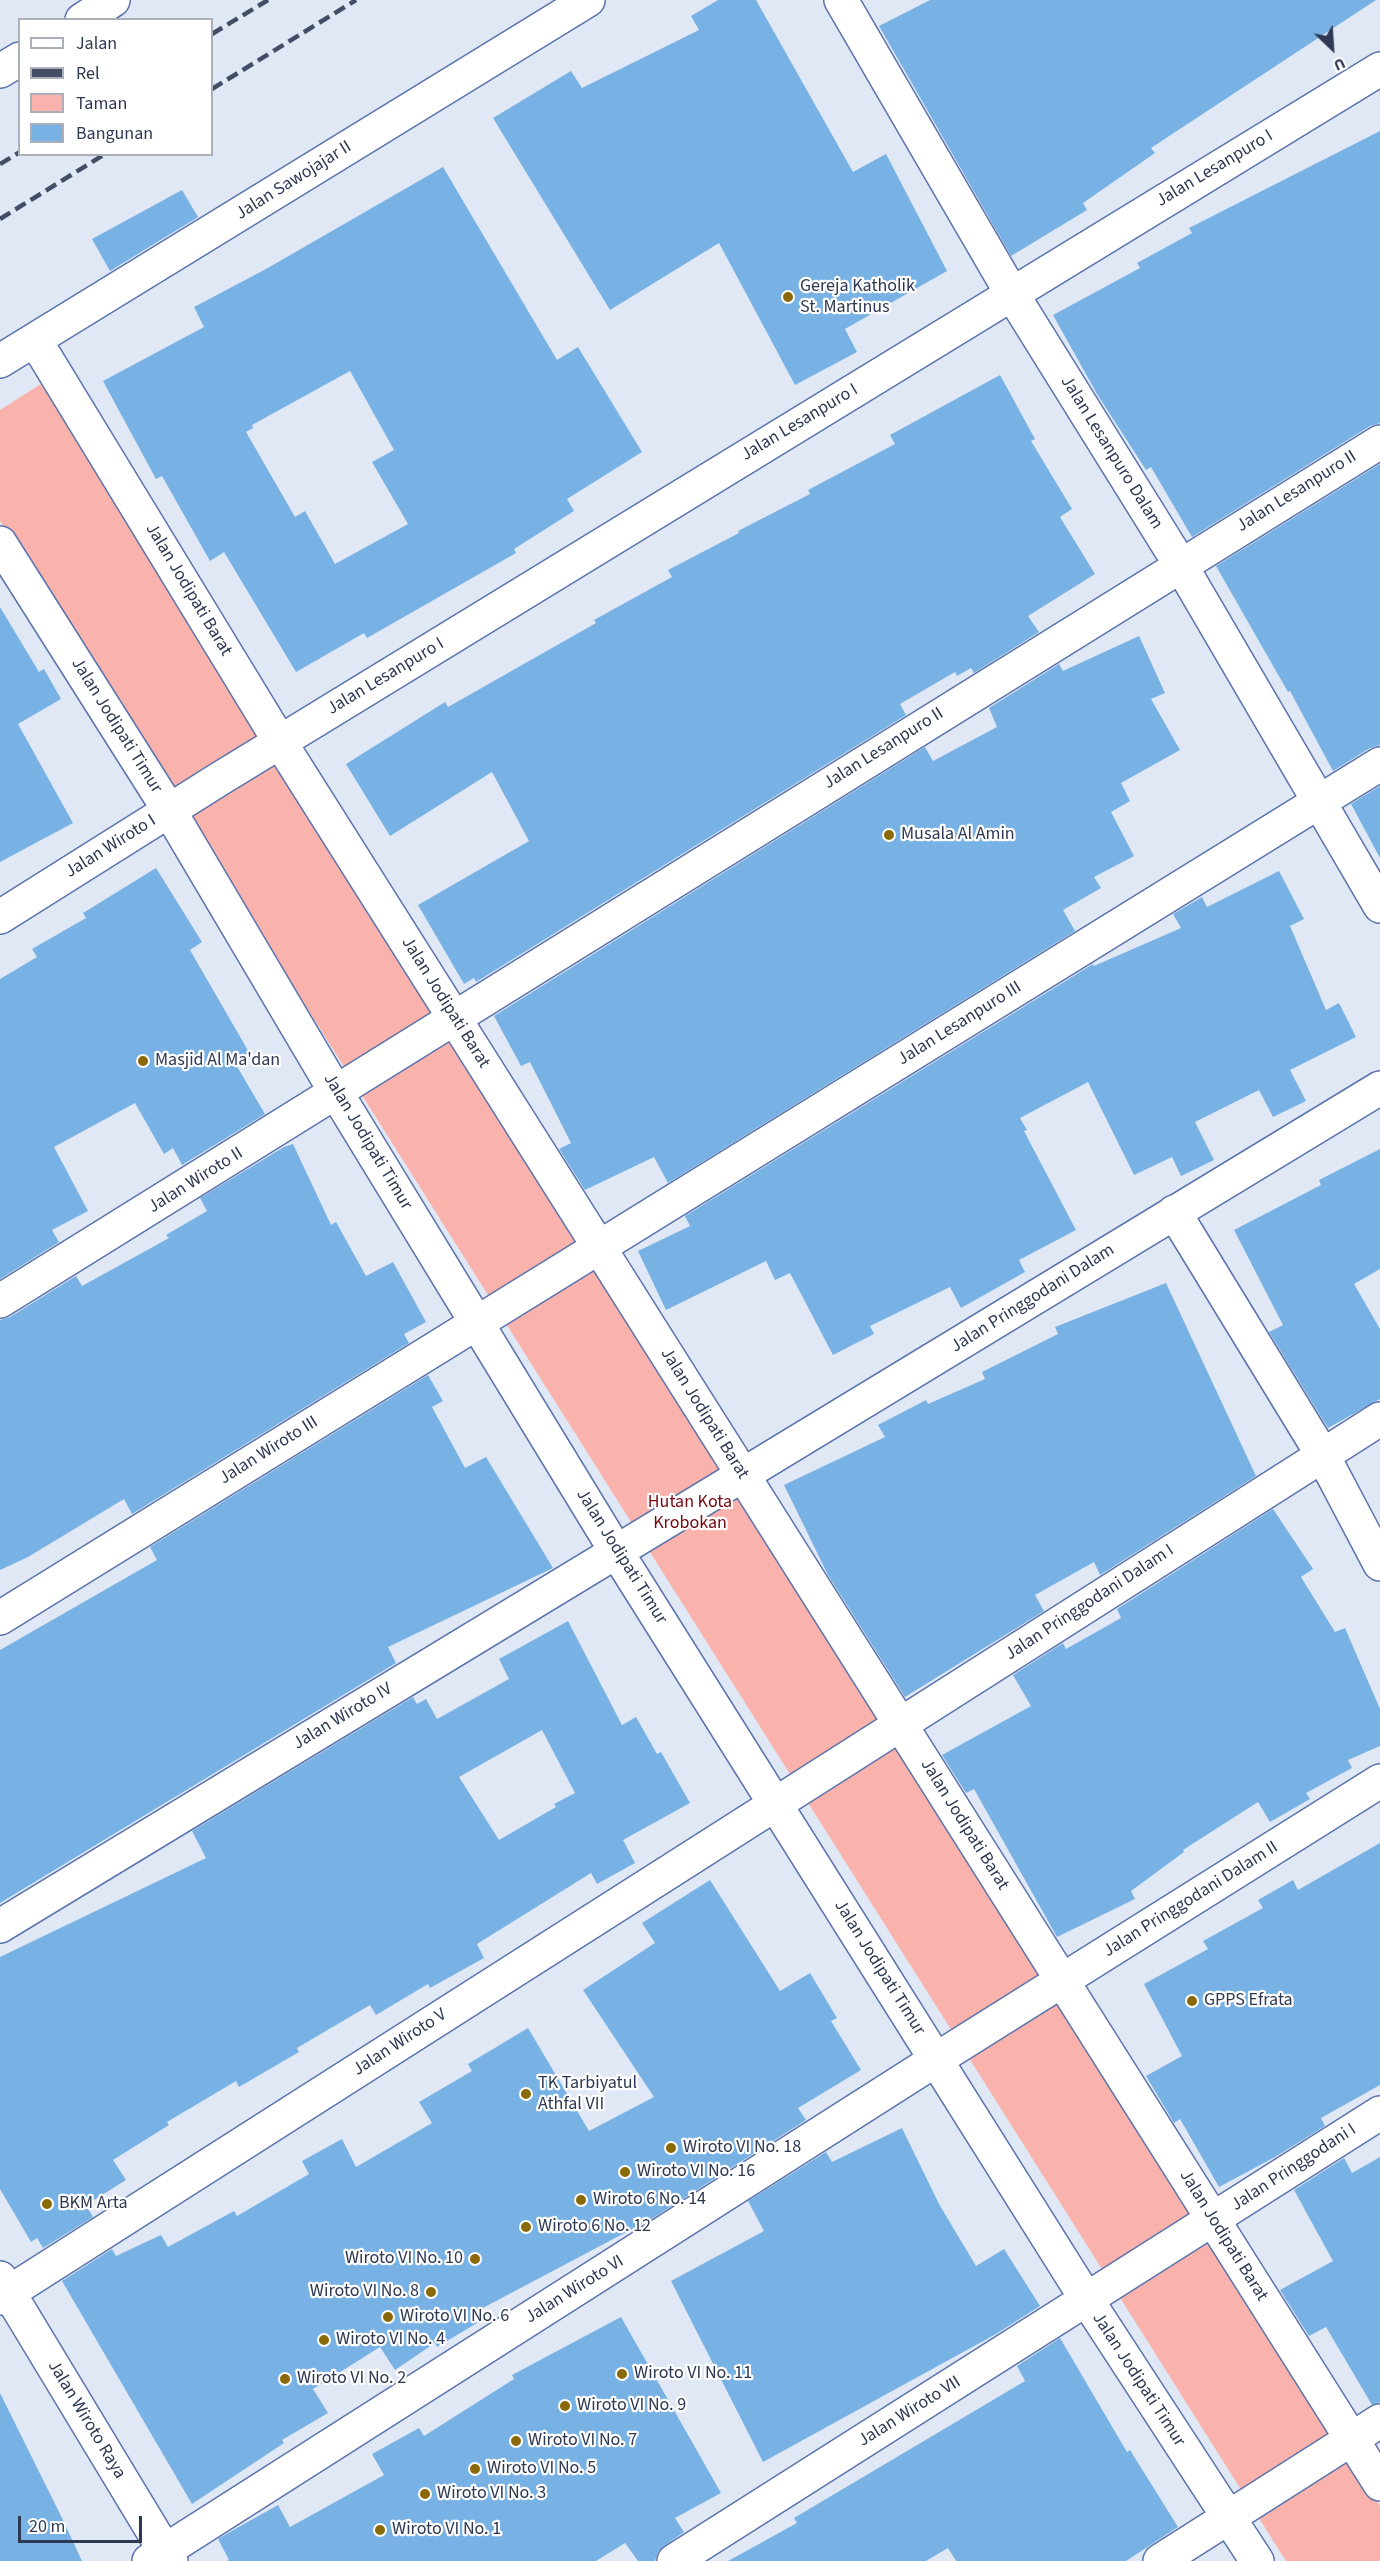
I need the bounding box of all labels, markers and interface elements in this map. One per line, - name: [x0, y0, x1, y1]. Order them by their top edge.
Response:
- legend: [18, 18, 213, 156]
- north arrow: [1302, 18, 1362, 78]
- text: Jalan: [76, 31, 117, 56]
- text: U: [1330, 52, 1349, 77]
- text: Rel: [76, 61, 100, 86]
- text: Taman: [76, 91, 127, 116]
- text: Bangunan: [76, 121, 153, 146]
- street label: Jalan Lesanpuro I: [1153, 126, 1277, 212]
- street label: Jalan Sawojajar II: [232, 137, 356, 225]
- place label: Gereja Katholik St. Martinus: [800, 276, 915, 318]
- marker: Gereja Katholik St. Martinus: [781, 290, 795, 304]
- street label: Jalan Lesanpuro Dalam: [1055, 372, 1167, 534]
- street label: Jalan Lesanpuro I: [738, 380, 862, 466]
- street label: Jalan Lesanpuro II: [1233, 446, 1361, 538]
- street label: Jalan Jodipati Barat: [140, 520, 236, 660]
- street label: Jalan Lesanpuro I: [324, 634, 448, 720]
- street label: Jalan Jodipati Timur: [66, 654, 166, 798]
- street label: Jalan Lesanpuro II: [820, 703, 948, 795]
- street label: Jalan Wiroto I: [62, 811, 160, 883]
- place label: Musala Al Amin: [901, 824, 1015, 846]
- marker: Musala Al Amin: [882, 828, 896, 842]
- street label: Jalan Jodipati Barat: [396, 933, 494, 1073]
- street label: Jalan Lesanpuro III: [894, 977, 1026, 1071]
- place label: Masjid Al Ma'dan: [155, 1050, 280, 1072]
- marker: Masjid Al Ma'dan: [136, 1054, 150, 1068]
- street label: Jalan Jodipati Timur: [318, 1070, 416, 1214]
- street label: Jalan Wiroto II: [145, 1143, 247, 1219]
- street label: Jalan Pringgodani Dalam: [947, 1240, 1119, 1358]
- street label: Jalan Jodipati Barat: [655, 1344, 753, 1484]
- street label: Jalan Wiroto III: [216, 1412, 322, 1490]
- street label: Jalan Jodipati Timur: [571, 1485, 671, 1629]
- park label: Hutan Kota Krobokan: [648, 1492, 732, 1534]
- street label: Jalan Pringgodani Dalam I: [1001, 1540, 1179, 1666]
- street label: Jalan Wiroto IV: [289, 1679, 397, 1755]
- street label: Jalan Jodipati Barat: [915, 1755, 1013, 1895]
- street label: Jalan Pringgodani Dalam II: [1100, 1837, 1282, 1963]
- street label: Jalan Jodipati Timur: [829, 1896, 929, 2040]
- place label: GPPS Efrata: [1204, 1990, 1293, 2012]
- marker: GPPS Efrata: [1185, 1994, 1199, 2008]
- street label: Jalan Wiroto V: [349, 2005, 451, 2081]
- place label: TK Tarbiyatul Athfal VII: [538, 2073, 637, 2116]
- marker: TK Tarbiyatul Athfal VII: [519, 2087, 533, 2101]
- street label: Jalan Pringgodani I: [1227, 2120, 1361, 2216]
- place label: Wiroto VI No. 18: [683, 2137, 801, 2159]
- marker: Wiroto VI No. 18: [664, 2141, 678, 2155]
- place label: Wiroto VI No. 16: [637, 2161, 755, 2183]
- marker: Wiroto VI No. 16: [618, 2165, 632, 2179]
- street label: Jalan Jodipati Barat: [1174, 2166, 1272, 2306]
- place label: Wiroto 6 No. 14: [593, 2189, 706, 2211]
- place label: BKM Arta: [59, 2193, 127, 2215]
- marker: Wiroto 6 No. 14: [574, 2193, 588, 2207]
- marker: BKM Arta: [40, 2197, 54, 2211]
- place label: Wiroto 6 No. 12: [538, 2216, 651, 2238]
- marker: Wiroto 6 No. 12: [519, 2220, 533, 2234]
- place label: Wiroto VI No. 10: [345, 2248, 463, 2270]
- street label: Jalan Wiroto VI: [522, 2251, 628, 2329]
- marker: Wiroto VI No. 10: [468, 2252, 482, 2266]
- place label: Wiroto VI No. 8: [310, 2281, 419, 2303]
- marker: Wiroto VI No. 8: [424, 2285, 438, 2299]
- place label: Wiroto VI No. 6: [400, 2306, 509, 2328]
- street label: Jalan Jodipati Timur: [1087, 2309, 1189, 2451]
- marker: Wiroto VI No. 6: [381, 2310, 395, 2324]
- place label: Wiroto VI No. 4: [336, 2329, 445, 2351]
- marker: Wiroto VI No. 4: [317, 2333, 331, 2347]
- street label: Jalan Wiroto Raya: [42, 2357, 130, 2483]
- place label: Wiroto VI No. 11: [634, 2363, 752, 2385]
- marker: Wiroto VI No. 11: [615, 2367, 629, 2381]
- place label: Wiroto VI No. 2: [297, 2368, 406, 2390]
- marker: Wiroto VI No. 2: [278, 2372, 292, 2386]
- street label: Jalan Wiroto VII: [855, 2372, 965, 2452]
- place label: Wiroto VI No. 9: [577, 2395, 686, 2417]
- marker: Wiroto VI No. 9: [558, 2399, 572, 2413]
- place label: Wiroto VI No. 7: [528, 2430, 637, 2452]
- marker: Wiroto VI No. 7: [509, 2434, 523, 2448]
- place label: Wiroto VI No. 5: [487, 2458, 596, 2480]
- marker: Wiroto VI No. 5: [468, 2462, 482, 2476]
- place label: Wiroto VI No. 3: [437, 2483, 546, 2505]
- marker: Wiroto VI No. 3: [418, 2487, 432, 2501]
- scale bar: [21, 2504, 146, 2542]
- text: 20 m: [29, 2514, 65, 2539]
- place label: Wiroto VI No. 1: [392, 2519, 501, 2541]
- marker: Wiroto VI No. 1: [373, 2523, 387, 2537]

